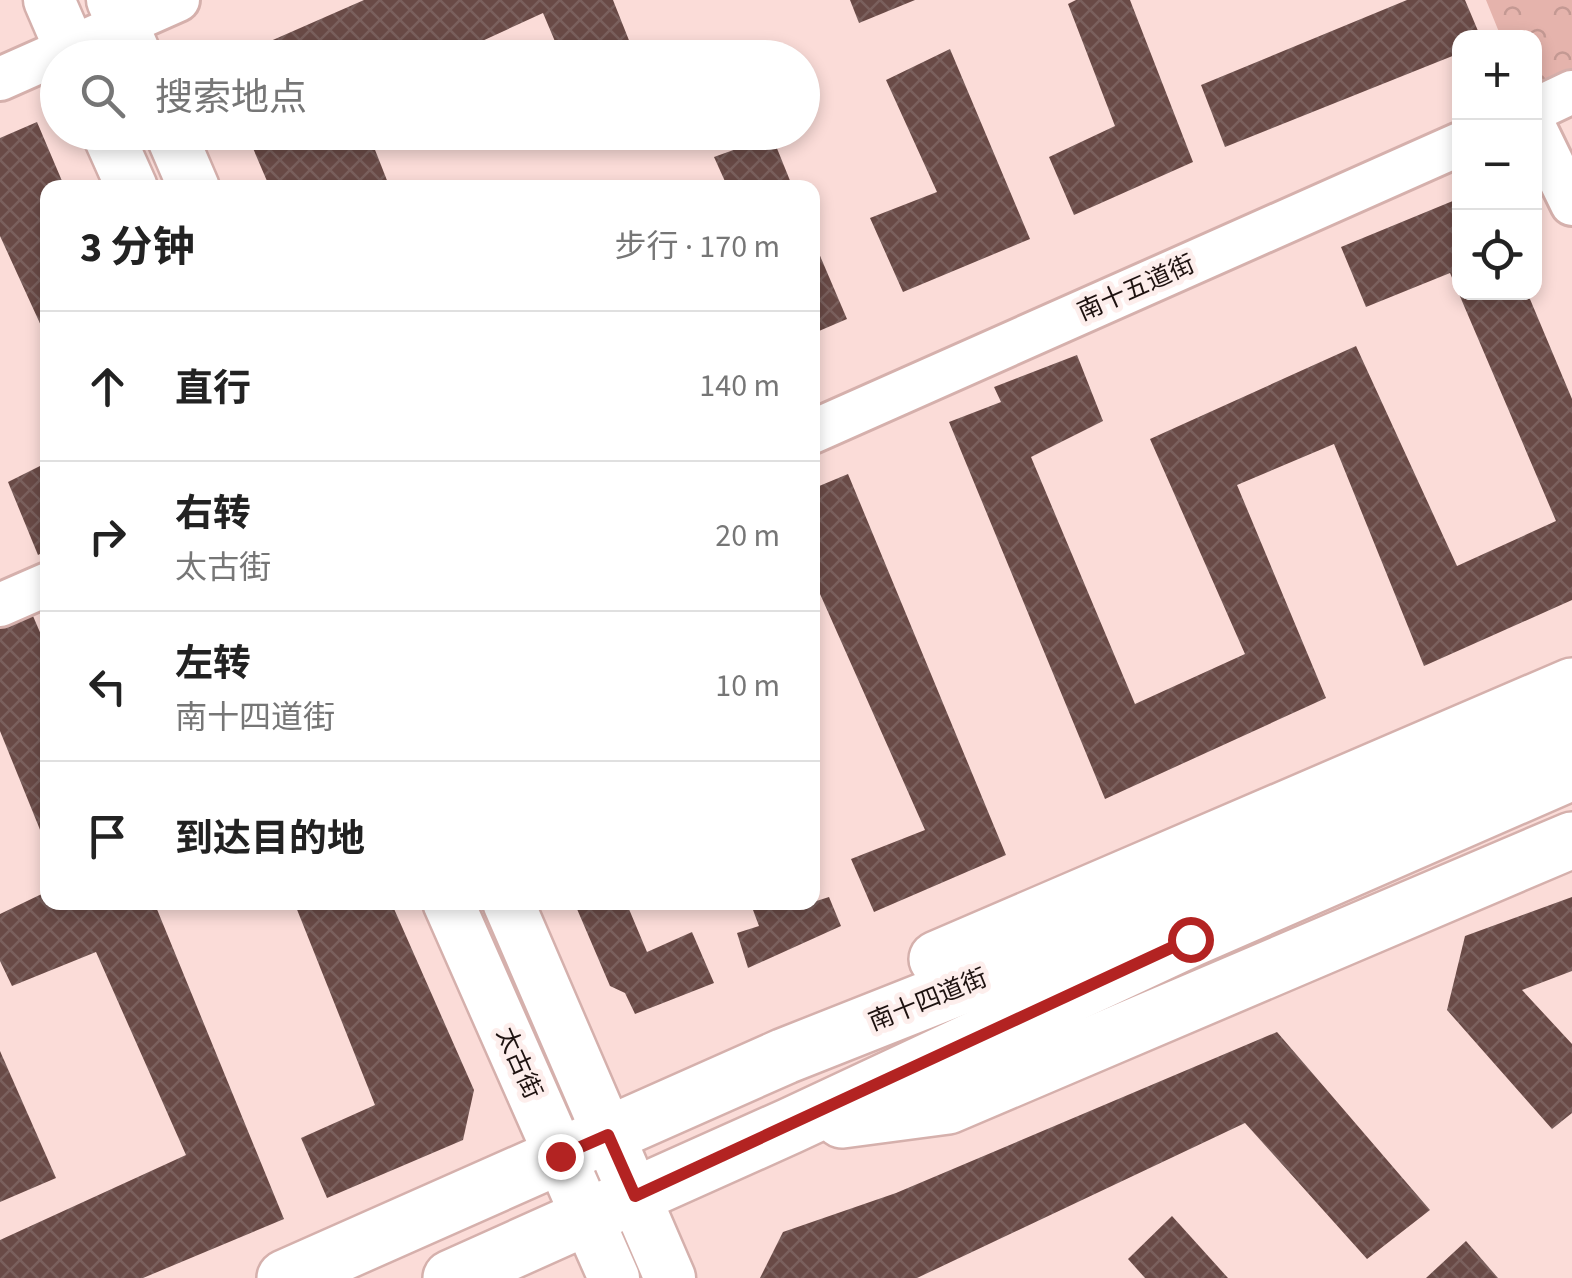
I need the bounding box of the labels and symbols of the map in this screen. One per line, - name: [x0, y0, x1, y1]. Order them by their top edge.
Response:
- street label: 南十五道街: [1072, 246, 1200, 330]
- route start: [1168, 917, 1214, 963]
- street label: 南十四道街: [863, 960, 993, 1040]
- street label: 太古街: [487, 1021, 551, 1105]
- route end: [538, 1134, 584, 1180]

